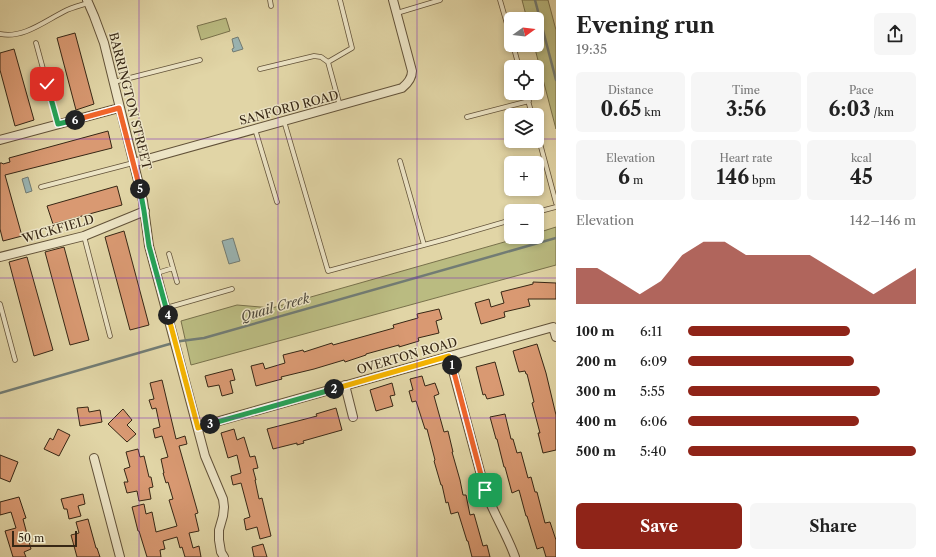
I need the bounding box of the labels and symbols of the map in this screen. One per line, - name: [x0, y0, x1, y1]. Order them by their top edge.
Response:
- north arrow: [504, 12, 544, 52]
- street label: BARRINGTON STREET: [106, 31, 155, 171]
- pin: [30, 67, 64, 101]
- street label: SANFORD ROAD: [238, 87, 340, 128]
- pin: 6: [65, 110, 85, 130]
- pin: 5: [130, 179, 150, 199]
- street label: WICKFIELD: [19, 211, 96, 246]
- water label: Quail Creek: [239, 289, 311, 324]
- pin: 4: [158, 305, 178, 325]
- street label: OVERTON ROAD: [355, 334, 459, 377]
- pin: 1: [442, 355, 462, 375]
- pin: 2: [324, 379, 344, 399]
- pin: 3: [200, 414, 220, 434]
- pin: [468, 473, 502, 507]
- scale bar: [12, 529, 77, 548]

